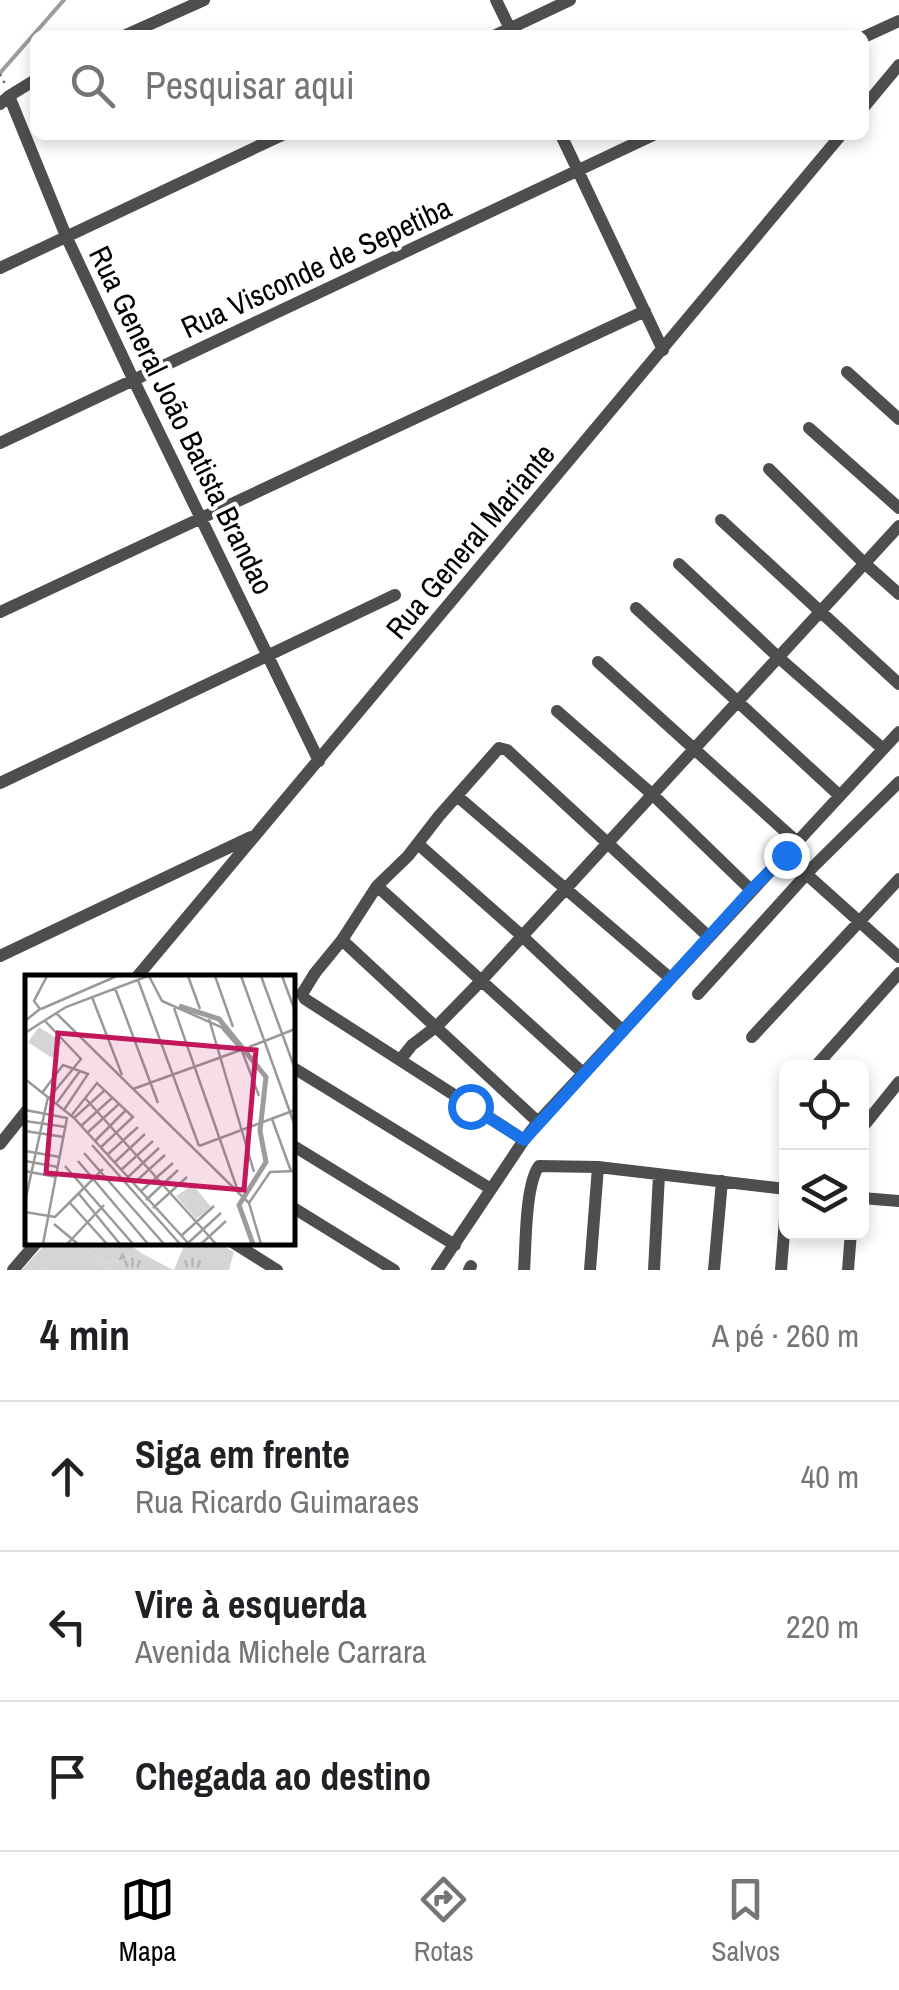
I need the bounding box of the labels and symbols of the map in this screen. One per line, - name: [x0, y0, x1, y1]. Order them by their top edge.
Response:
- street label: Rua Visconde de Sepetiba: [174, 187, 458, 347]
- street label: Rua General João Batista Brandao: [80, 239, 284, 601]
- street label: Rua General Mariante: [376, 435, 564, 647]
- route end: [764, 833, 810, 879]
- inset map: [25, 975, 295, 1245]
- route start: [448, 1084, 494, 1130]

